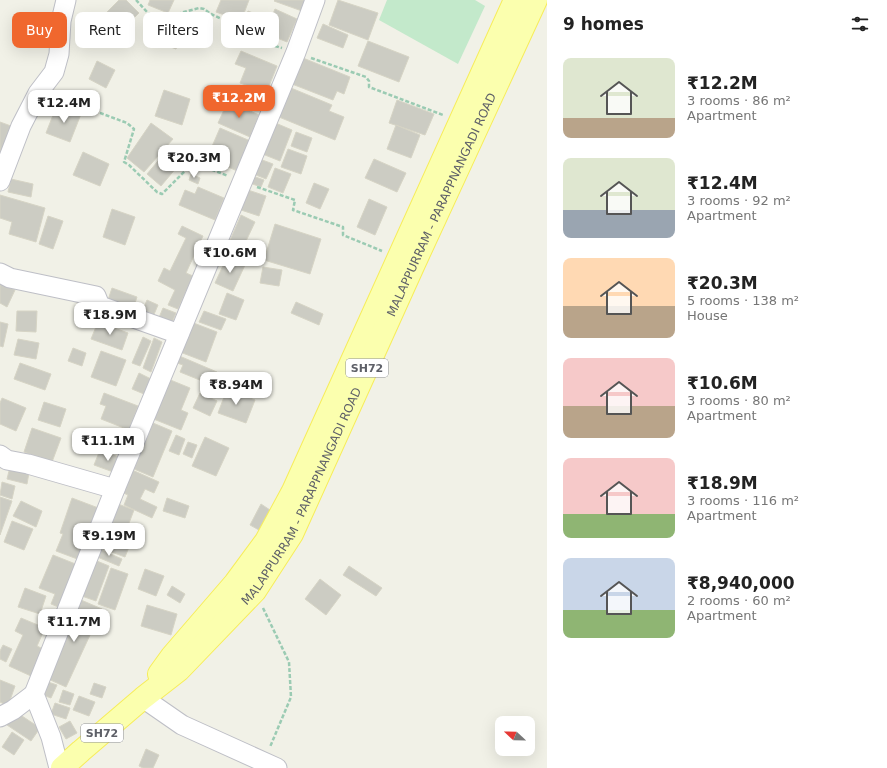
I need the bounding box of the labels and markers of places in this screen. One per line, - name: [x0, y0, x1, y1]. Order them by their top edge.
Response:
- pin: ₹12.2M: [206, 85, 272, 119]
- pin: ₹12.4M: [31, 90, 97, 124]
- pin: ₹20.3M: [161, 145, 227, 179]
- pin: ₹10.6M: [197, 240, 263, 274]
- pin: ₹18.9M: [77, 302, 143, 336]
- pin: ₹8.94M: [203, 372, 269, 406]
- pin: ₹11.1M: [75, 428, 141, 462]
- pin: ₹9.19M: [76, 523, 142, 557]
- pin: ₹11.7M: [41, 609, 107, 643]

